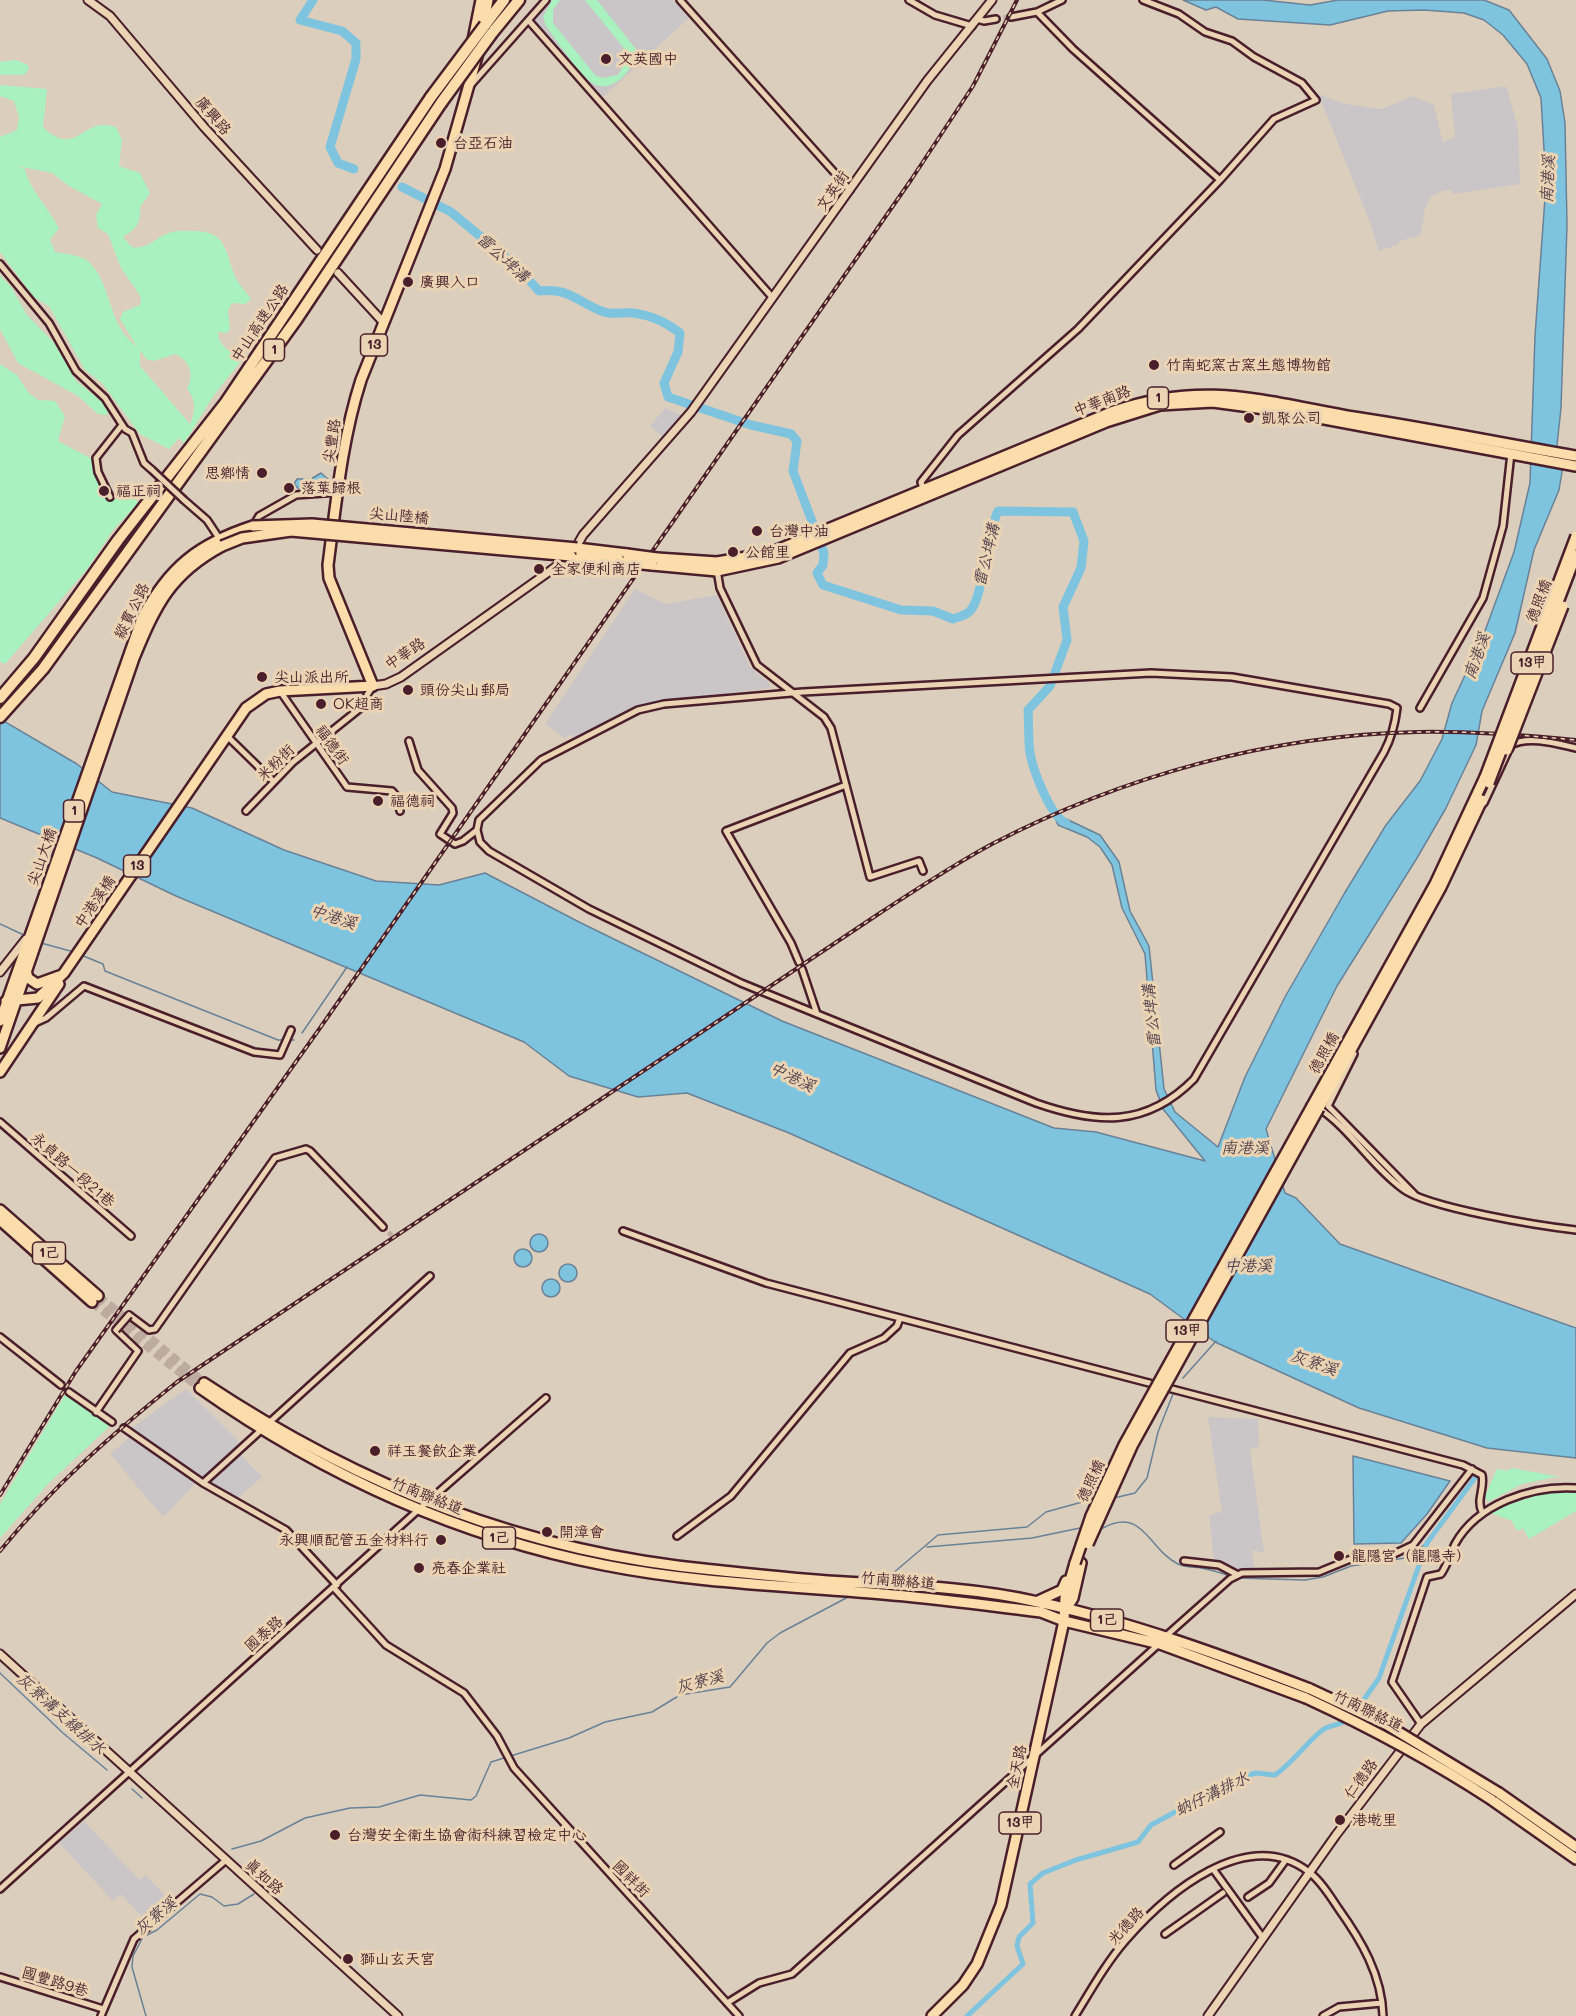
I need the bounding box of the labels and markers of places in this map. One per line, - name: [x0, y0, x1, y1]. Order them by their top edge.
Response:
- place label: 文英國中: [618, 50, 678, 68]
- marker: 文英國中: [599, 52, 613, 66]
- place label: 台亞石油: [453, 134, 513, 152]
- marker: 台亞石油: [434, 136, 448, 150]
- place label: 廣興入口: [420, 273, 480, 291]
- marker: 廣興入口: [401, 275, 415, 289]
- place label: 竹南蛇窯古窯生態博物館: [1166, 356, 1331, 374]
- marker: 竹南蛇窯古窯生態博物館: [1147, 358, 1161, 372]
- place label: 凱聚公司: [1261, 409, 1321, 427]
- marker: 凱聚公司: [1242, 411, 1256, 425]
- place label: 思鄉情: [205, 464, 250, 482]
- marker: 思鄉情: [255, 466, 269, 480]
- place label: 落葉歸根: [301, 479, 361, 497]
- marker: 落葉歸根: [282, 481, 296, 495]
- place label: 福正祠: [116, 482, 161, 500]
- marker: 福正祠: [97, 484, 111, 498]
- place label: 台灣中油: [769, 522, 829, 540]
- marker: 台灣中油: [750, 524, 764, 538]
- place label: 公館里: [745, 543, 790, 561]
- marker: 公館里: [726, 545, 740, 559]
- place label: 全家便利商店: [551, 560, 641, 578]
- marker: 全家便利商店: [532, 562, 546, 576]
- place label: 尖山派出所: [274, 668, 349, 686]
- marker: 尖山派出所: [255, 670, 269, 684]
- place label: 頭份尖山郵局: [420, 681, 510, 699]
- marker: 頭份尖山郵局: [401, 683, 415, 697]
- place label: OK超商: [333, 695, 384, 713]
- marker: OK超商: [314, 697, 328, 711]
- place label: 福德祠: [390, 792, 435, 810]
- marker: 福德祠: [371, 794, 385, 808]
- place label: 祥玉餐飲企業: [387, 1442, 477, 1460]
- marker: 祥玉餐飲企業: [368, 1444, 382, 1458]
- place label: 開漳會: [559, 1523, 604, 1541]
- marker: 開漳會: [540, 1525, 554, 1539]
- place label: 永興順配管五金材料行: [279, 1531, 429, 1549]
- marker: 永興順配管五金材料行: [434, 1533, 448, 1547]
- place label: 龍隱宮（龍隱寺）: [1351, 1547, 1471, 1565]
- marker: 龍隱宮（龍隱寺）: [1332, 1549, 1346, 1563]
- place label: 亮春企業社: [431, 1559, 506, 1577]
- marker: 亮春企業社: [412, 1561, 426, 1575]
- place label: 港墘里: [1352, 1811, 1397, 1829]
- marker: 港墘里: [1333, 1813, 1347, 1827]
- place label: 台灣安全衛生協會術科練習檢定中心: [347, 1826, 587, 1844]
- marker: 台灣安全衛生協會術科練習檢定中心: [328, 1828, 342, 1842]
- place label: 獅山玄天宮: [360, 1950, 435, 1968]
- marker: 獅山玄天宮: [341, 1952, 355, 1966]

